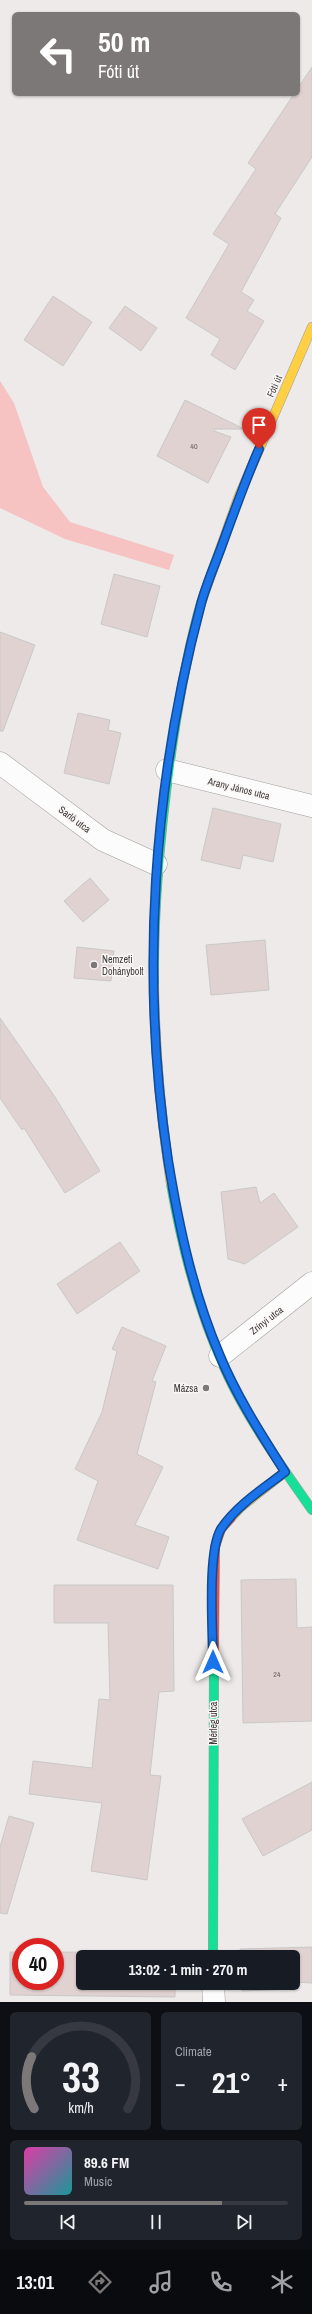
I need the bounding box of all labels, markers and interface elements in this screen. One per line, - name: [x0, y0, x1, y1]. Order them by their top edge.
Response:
- text: 50 m: [98, 23, 150, 61]
- icon: left: [32, 28, 84, 80]
- text: Fóti út: [98, 59, 139, 84]
- street label: Fóti út: [264, 372, 285, 399]
- pin: [242, 408, 276, 449]
- icon: arrive: [248, 414, 270, 436]
- house number: 40: [190, 441, 198, 451]
- street label: Arany János utca: [206, 774, 272, 803]
- street label: Sarló utca: [56, 803, 94, 836]
- place label: Nemzeti Dohánybolt: [102, 953, 144, 978]
- marker: Nemzeti Dohánybolt: [89, 960, 99, 970]
- street label: Zrínyi utca: [247, 1303, 286, 1337]
- place label: Mázsa: [174, 1382, 198, 1395]
- marker: Mázsa: [201, 1383, 211, 1393]
- position arrow: [192, 1641, 234, 1683]
- house number: 24: [273, 1669, 281, 1679]
- street label: Mérleg utca: [207, 1701, 220, 1744]
- speed limit sign: 40: [12, 1938, 64, 1990]
- text: 13:02 · 1 min · 270 m: [129, 1959, 247, 1980]
- text: Climate: [175, 2043, 212, 2060]
- text: 33: [62, 2049, 99, 2105]
- text: 21°: [212, 2062, 251, 2102]
- text: −: [175, 2068, 186, 2098]
- text: +: [277, 2068, 288, 2098]
- text: km/h: [68, 2098, 93, 2117]
- text: 89.6 FM: [84, 2152, 129, 2173]
- text: Music: [84, 2173, 112, 2190]
- icon: previous: [57, 2211, 79, 2233]
- icon: pause: [145, 2211, 167, 2233]
- icon: next: [233, 2211, 255, 2233]
- icon: directions: [86, 2268, 114, 2296]
- icon: music: [147, 2268, 175, 2296]
- icon: phone: [207, 2268, 235, 2296]
- icon: climate: [268, 2268, 296, 2296]
- text: 13:01: [16, 2270, 54, 2295]

